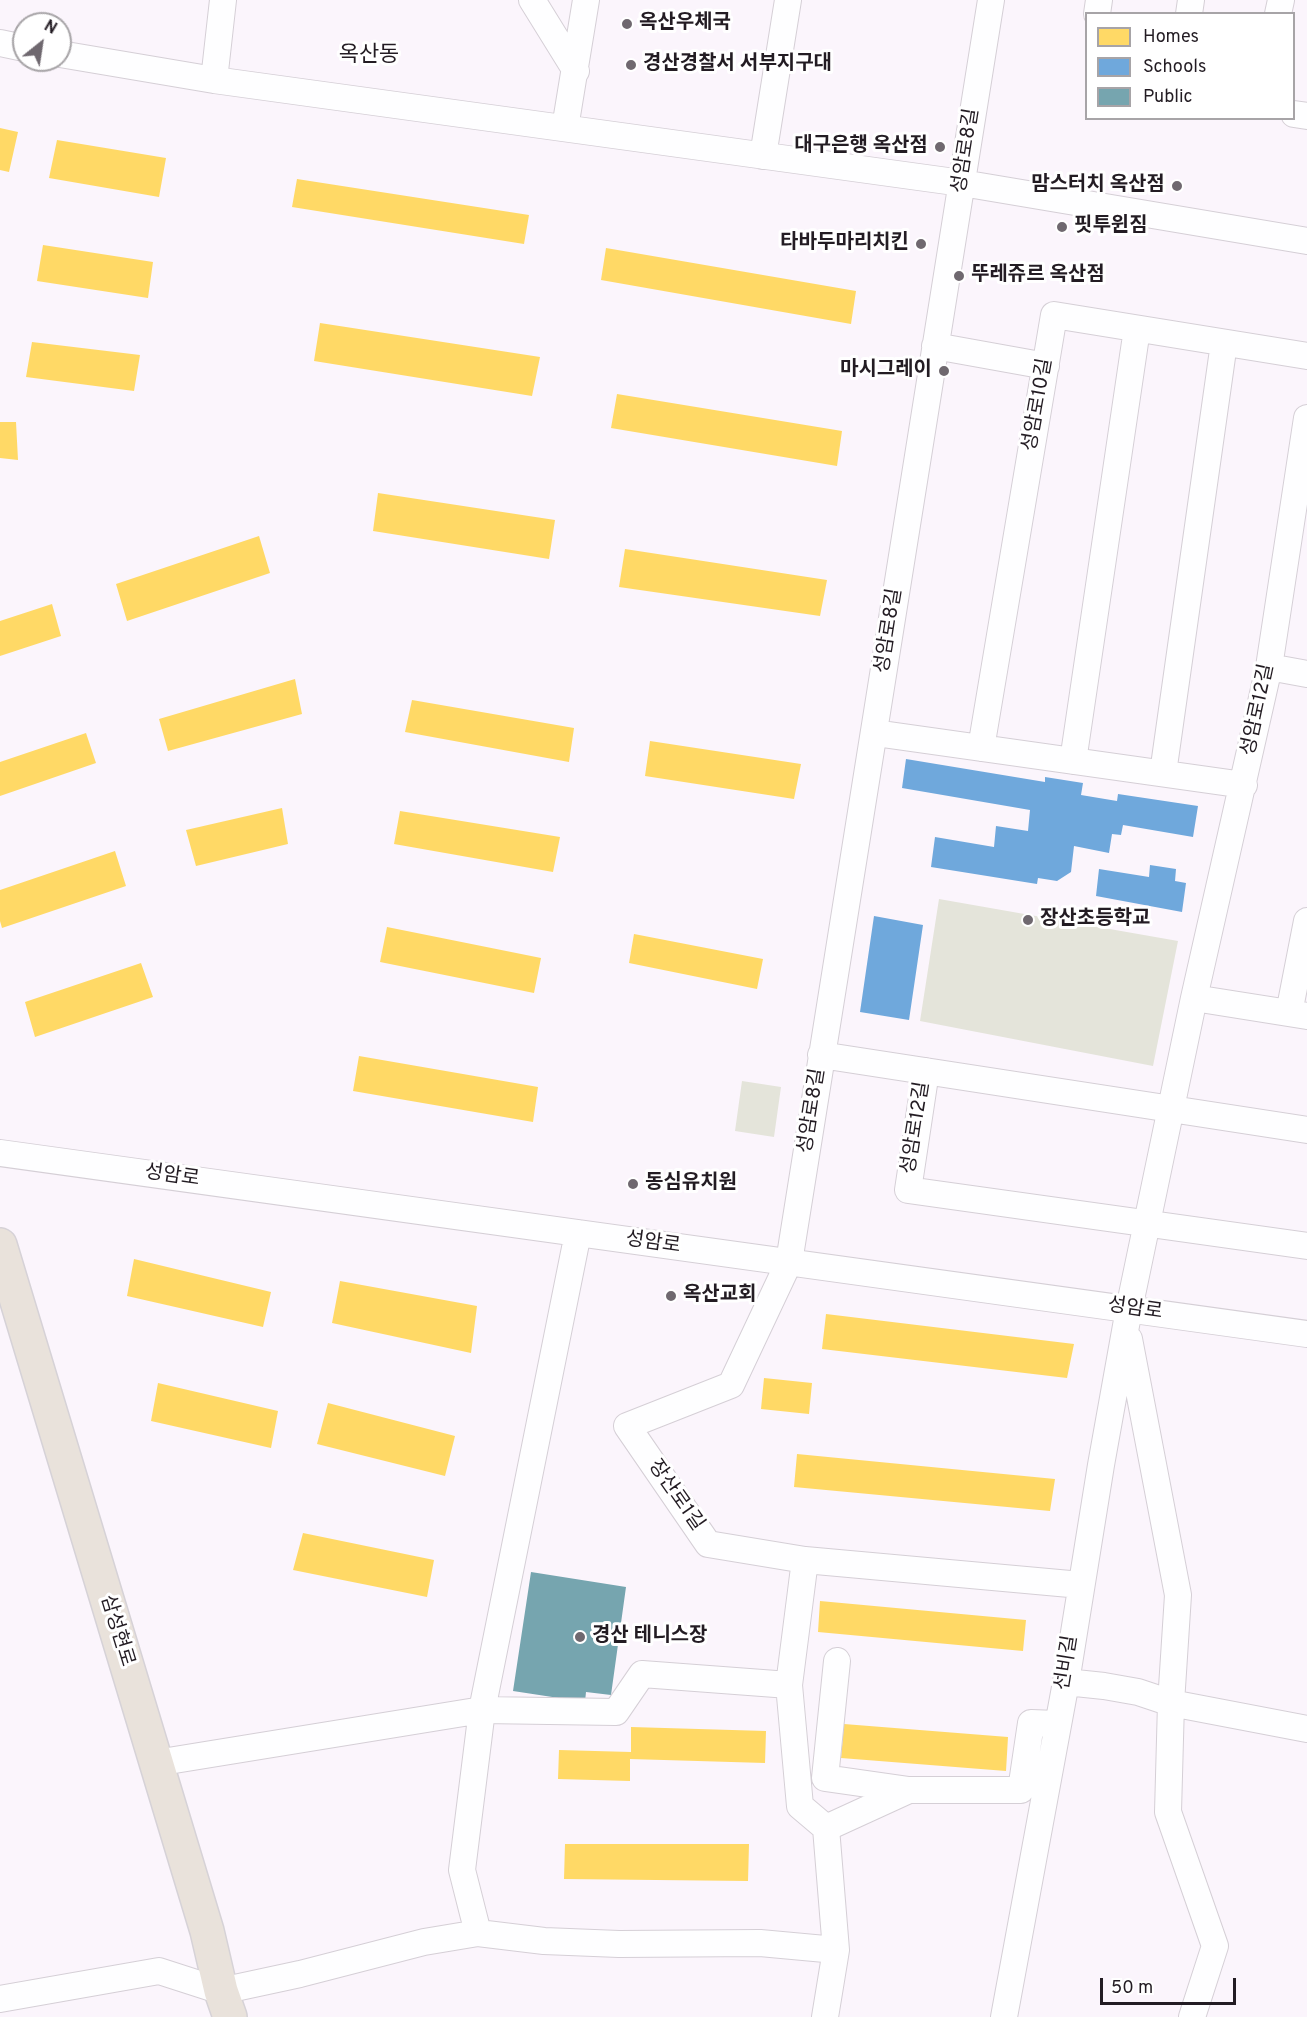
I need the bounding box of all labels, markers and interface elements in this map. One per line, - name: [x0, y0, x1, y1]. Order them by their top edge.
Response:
- north arrow: [12, 12, 72, 72]
- place label: 옥산우체국: [639, 12, 731, 36]
- legend: [1085, 12, 1295, 120]
- text: N: [40, 17, 60, 40]
- marker: 옥산우체국: [620, 17, 634, 31]
- text: Homes: [1143, 26, 1199, 49]
- district label: 옥산동: [339, 44, 399, 70]
- place label: 경산경찰서 서부지구대: [643, 53, 832, 77]
- text: Schools: [1143, 56, 1206, 79]
- marker: 경산경찰서 서부지구대: [624, 58, 638, 72]
- text: Public: [1143, 86, 1193, 109]
- street label: 성암로8길: [948, 107, 986, 195]
- place label: 대구은행 옥산점: [794, 135, 928, 159]
- marker: 대구은행 옥산점: [933, 140, 947, 154]
- place label: 맘스터치 옥산점: [1031, 174, 1165, 198]
- marker: 맘스터치 옥산점: [1170, 179, 1184, 193]
- place label: 핏투윈짐: [1074, 215, 1148, 239]
- marker: 핏투윈짐: [1055, 220, 1069, 234]
- place label: 타바두마리치킨: [780, 232, 909, 256]
- marker: 타바두마리치킨: [914, 237, 928, 251]
- place label: 뚜레쥬르 옥산점: [971, 264, 1105, 288]
- marker: 뚜레쥬르 옥산점: [952, 269, 966, 283]
- street label: 성암로10길: [1019, 357, 1059, 453]
- place label: 마시그레이: [840, 359, 932, 383]
- marker: 마시그레이: [937, 364, 951, 378]
- street label: 성암로8길: [871, 587, 909, 675]
- street label: 성암로12길: [1238, 662, 1280, 758]
- place label: 장산초등학교: [1040, 908, 1150, 932]
- marker: 장산초등학교: [1021, 913, 1035, 927]
- street label: 성암로8길: [794, 1067, 832, 1155]
- street label: 성암로12길: [898, 1080, 936, 1176]
- street label: 성암로: [143, 1161, 201, 1193]
- place label: 동심유치원: [645, 1172, 737, 1196]
- marker: 동심유치원: [626, 1177, 640, 1191]
- street label: 성암로: [624, 1228, 682, 1260]
- place label: 옥산교회: [683, 1284, 757, 1308]
- marker: 옥산교회: [664, 1289, 678, 1303]
- street label: 성암로: [1106, 1294, 1164, 1326]
- street label: 장산로1길: [642, 1456, 708, 1536]
- street label: 삼성현로: [94, 1592, 138, 1670]
- place label: 경산 테니스장: [592, 1625, 707, 1649]
- marker: 경산 테니스장: [573, 1630, 587, 1644]
- street label: 선비길: [1052, 1634, 1084, 1692]
- scale bar: [1103, 1966, 1240, 2004]
- text: 50 m: [1111, 1977, 1153, 2000]

